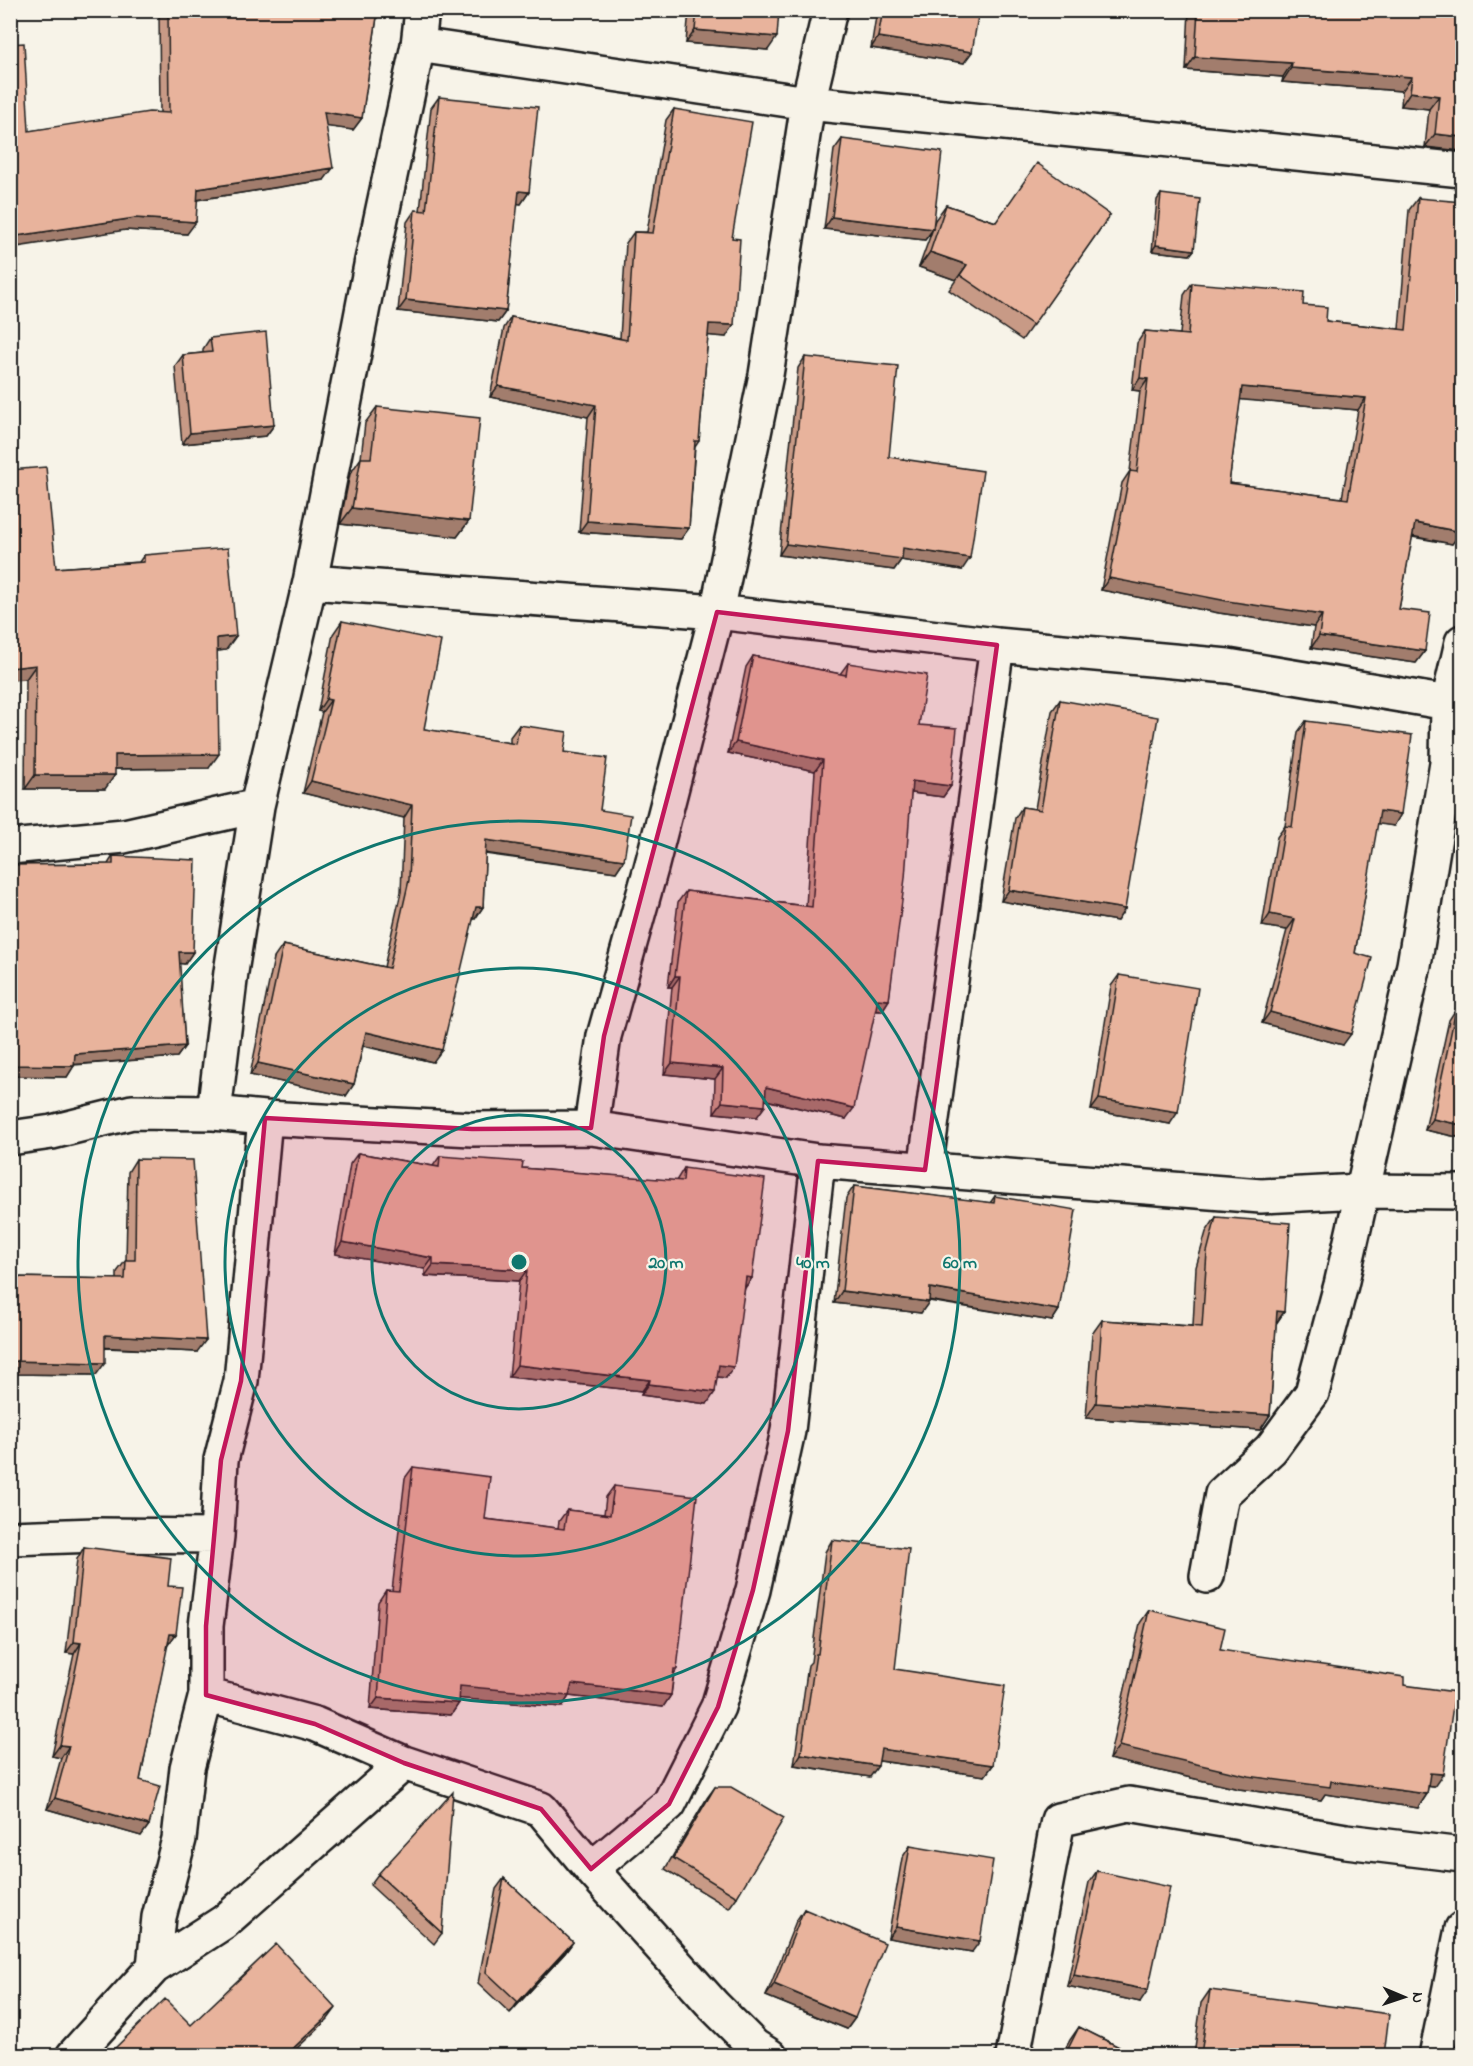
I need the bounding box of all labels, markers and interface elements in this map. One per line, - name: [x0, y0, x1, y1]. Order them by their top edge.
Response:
- text: 20 m: [647, 1251, 684, 1277]
- text: 40 m: [796, 1251, 830, 1277]
- text: 60 m: [943, 1251, 977, 1277]
- centre of rings: [509, 1252, 529, 1272]
- north arrow: [1374, 1967, 1434, 2027]
- text: N: [1405, 1992, 1429, 2003]

